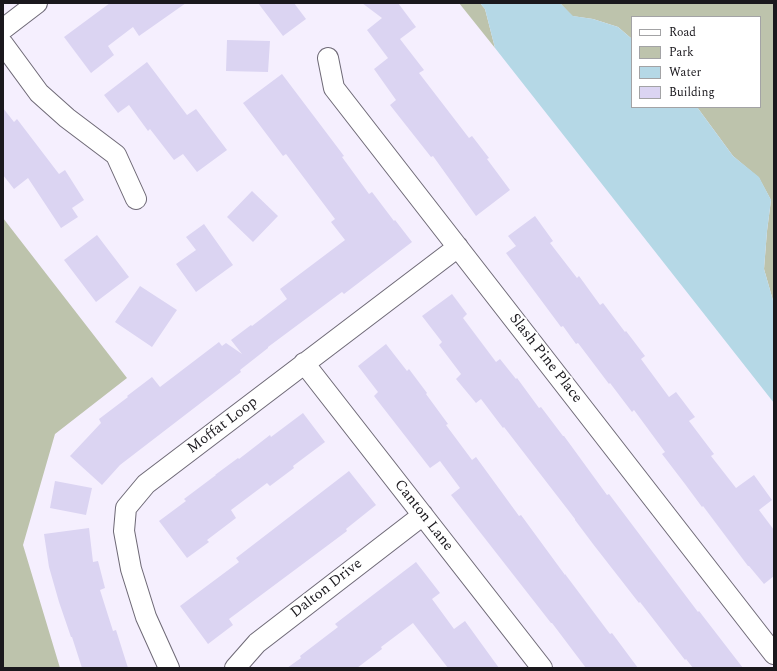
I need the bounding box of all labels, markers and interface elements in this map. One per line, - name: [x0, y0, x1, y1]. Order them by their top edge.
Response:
- legend: [631, 16, 761, 108]
- text: Road: [669, 23, 696, 42]
- text: Park: [669, 43, 694, 62]
- text: Water: [669, 63, 701, 82]
- text: Building: [669, 83, 715, 102]
- street label: Slash Pine Place: [505, 311, 585, 407]
- street label: Moffat Loop: [184, 394, 262, 458]
- street label: Canton Lane: [390, 477, 456, 555]
- street label: Dalton Drive: [288, 555, 366, 623]

